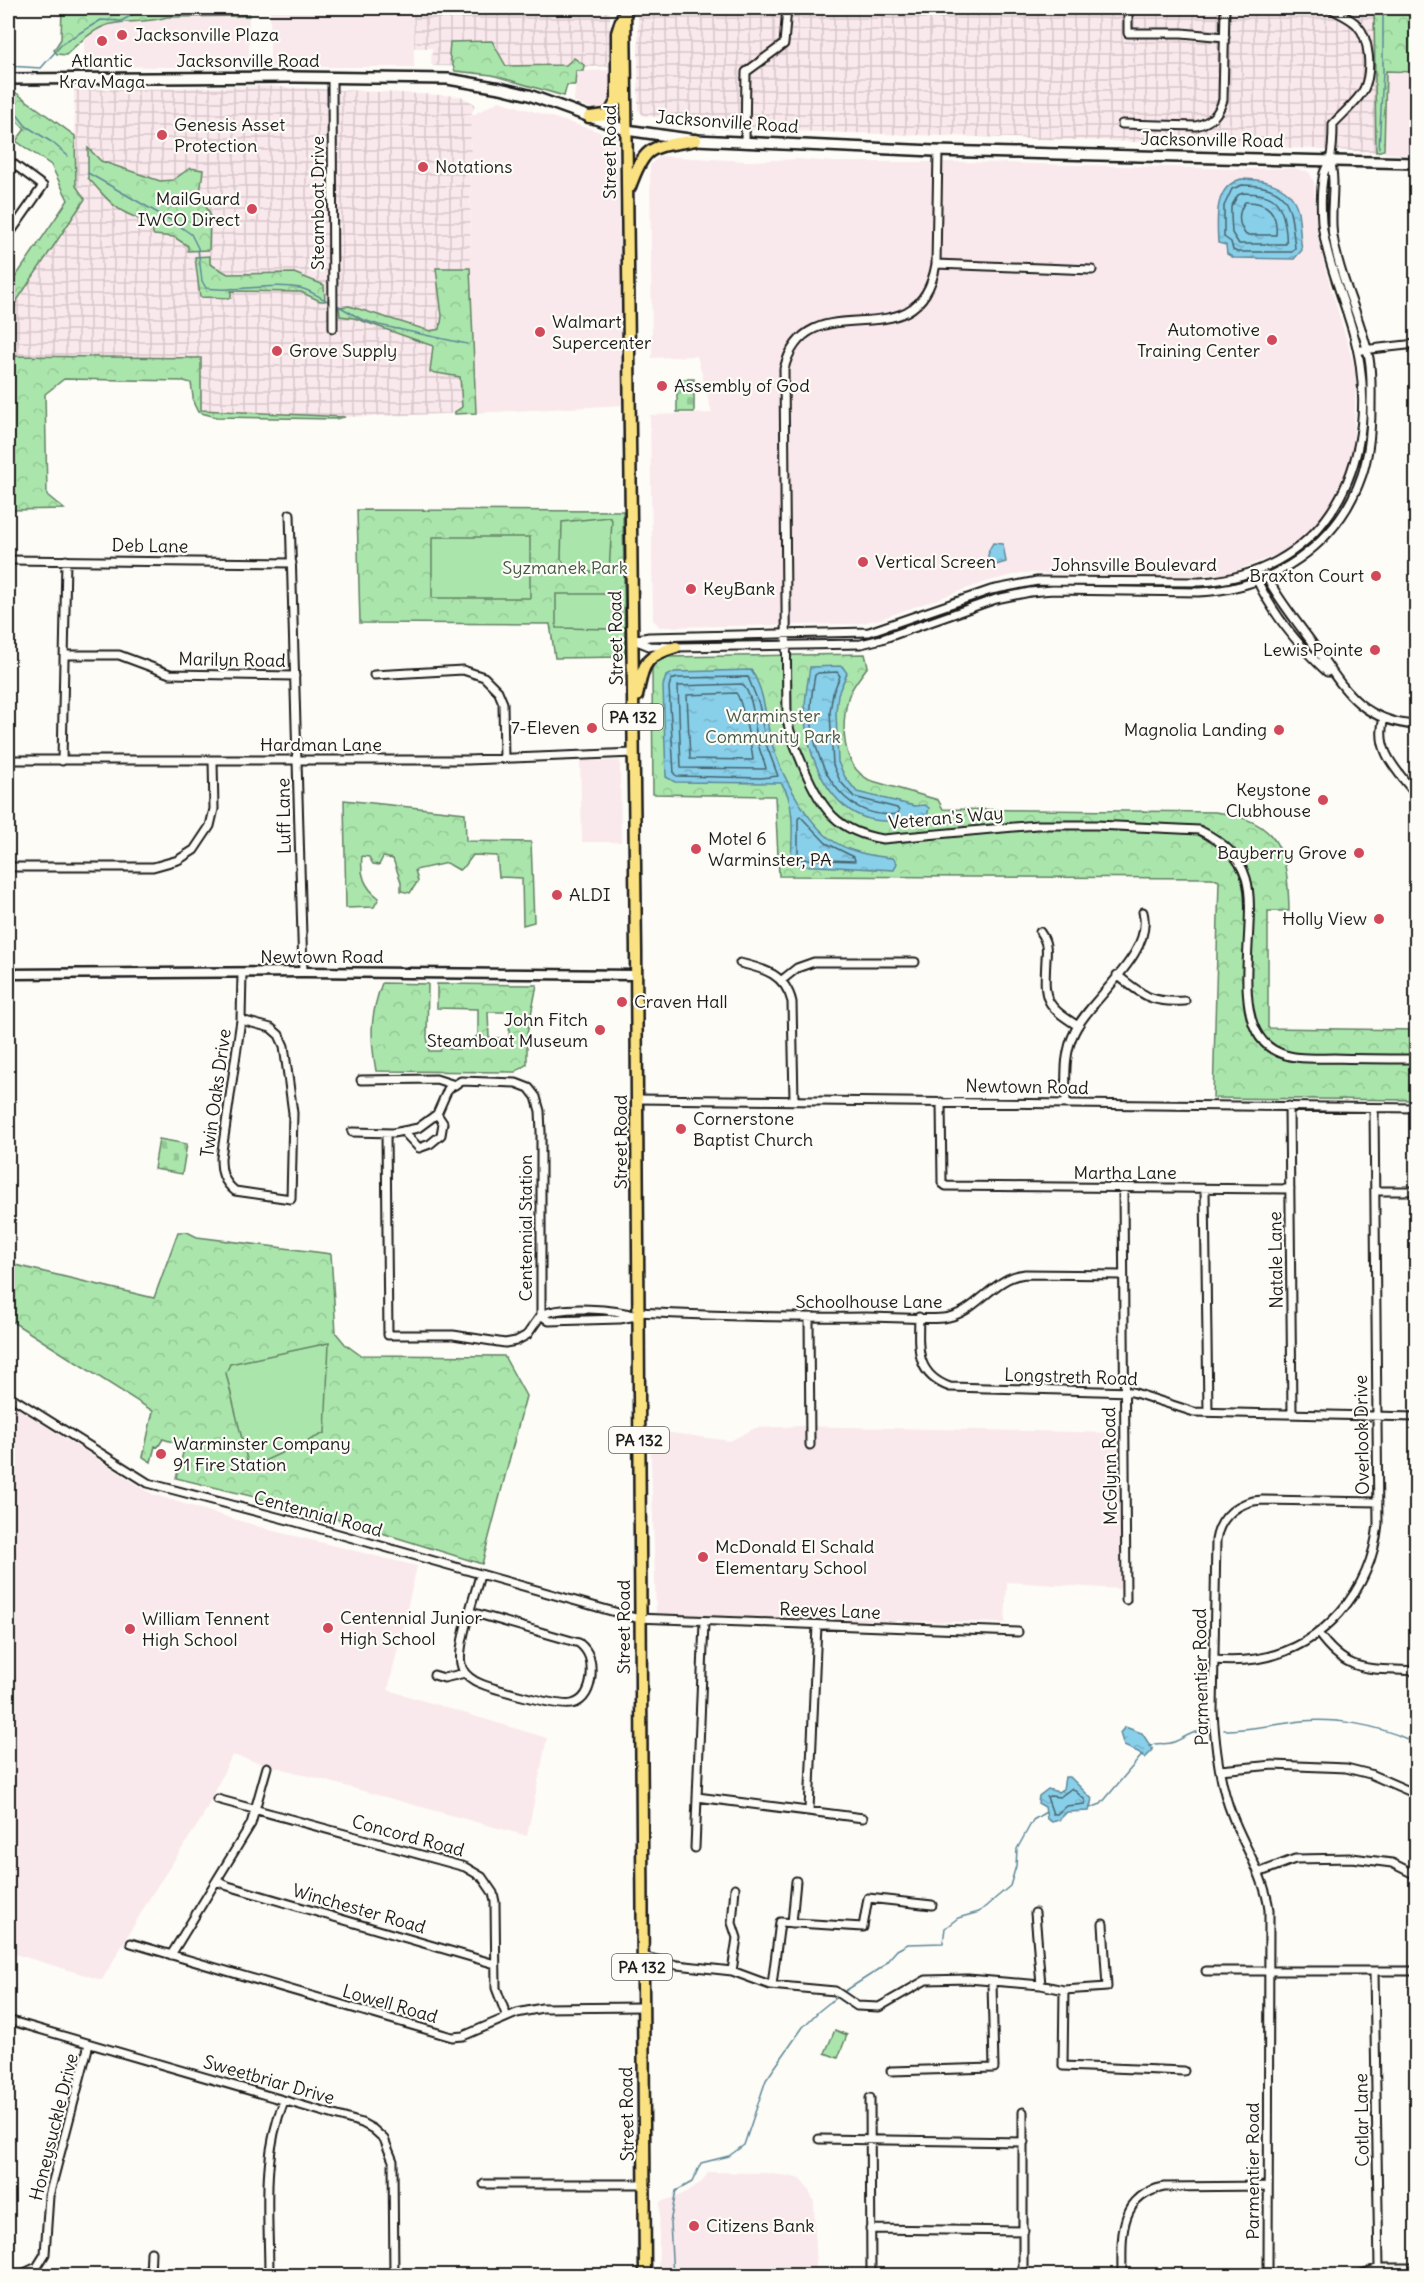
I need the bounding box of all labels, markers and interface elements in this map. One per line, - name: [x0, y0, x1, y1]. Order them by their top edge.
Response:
- place label: Jacksonville Plaza: [134, 23, 279, 46]
- marker: Jacksonville Plaza: [115, 28, 129, 42]
- marker: Atlantic Krav Maga: [95, 34, 109, 48]
- place label: Atlantic Krav Maga: [59, 49, 145, 93]
- street label: Jacksonville Road: [176, 49, 320, 72]
- street label: Street Road: [598, 104, 621, 199]
- street label: Jacksonville Road: [655, 105, 800, 138]
- place label: Genesis Asset Protection: [174, 113, 285, 157]
- street label: Jacksonville Road: [1140, 127, 1284, 152]
- marker: Genesis Asset Protection: [155, 128, 169, 142]
- street label: Steamboat Drive: [306, 136, 329, 270]
- place label: Notations: [435, 155, 512, 178]
- marker: Notations: [416, 160, 430, 174]
- place label: MailGuard IWCO Direct: [138, 187, 240, 231]
- marker: MailGuard IWCO Direct: [245, 202, 259, 216]
- place label: Walmart Supercenter: [552, 310, 652, 354]
- place label: Automotive Training Center: [1137, 318, 1261, 362]
- marker: Walmart Supercenter: [533, 325, 547, 339]
- marker: Automotive Training Center: [1265, 333, 1279, 347]
- place label: Grove Supply: [289, 339, 397, 362]
- marker: Grove Supply: [270, 344, 284, 358]
- place label: Assembly of God: [674, 374, 810, 397]
- marker: Assembly of God: [655, 379, 669, 393]
- street label: Deb Lane: [111, 533, 189, 558]
- place label: Vertical Screen: [875, 550, 996, 573]
- street label: Johnsville Boulevard: [1051, 553, 1217, 576]
- marker: Vertical Screen: [856, 555, 870, 569]
- park label: Syzmanek Park: [502, 556, 628, 579]
- place label: Braxton Court: [1249, 564, 1364, 587]
- marker: Braxton Court: [1369, 569, 1383, 583]
- place label: KeyBank: [703, 577, 775, 600]
- marker: KeyBank: [684, 582, 698, 596]
- street label: Street Road: [603, 590, 628, 685]
- place label: Lewis Pointe: [1263, 638, 1363, 661]
- marker: Lewis Pointe: [1368, 643, 1382, 657]
- street label: Marilyn Road: [178, 647, 286, 672]
- road number: PA 132: [603, 704, 663, 730]
- park label: Warminster Community Park: [705, 704, 841, 748]
- place label: 7-Eleven: [511, 716, 580, 739]
- place label: Magnolia Landing: [1124, 718, 1267, 741]
- marker: 7-Eleven: [585, 721, 599, 735]
- marker: Magnolia Landing: [1272, 723, 1286, 737]
- street label: Hardman Lane: [260, 733, 382, 756]
- street label: Luff Lane: [271, 778, 296, 854]
- place label: Keystone Clubhouse: [1226, 778, 1311, 822]
- marker: Keystone Clubhouse: [1316, 793, 1330, 807]
- street label: Veteran's Way: [887, 801, 1004, 834]
- place label: Motel 6 Warminster, PA: [708, 827, 832, 871]
- place label: Bayberry Grove: [1217, 841, 1347, 864]
- marker: Motel 6 Warminster, PA: [689, 842, 703, 856]
- marker: Bayberry Grove: [1352, 846, 1366, 860]
- place label: ALDI: [569, 883, 611, 906]
- marker: ALDI: [550, 888, 564, 902]
- place label: Holly View: [1282, 907, 1367, 930]
- marker: Holly View: [1372, 912, 1386, 926]
- street label: Newtown Road: [260, 945, 384, 968]
- place label: Craven Hall: [634, 990, 728, 1013]
- marker: Craven Hall: [615, 995, 629, 1009]
- place label: John Fitch Steamboat Museum: [427, 1008, 588, 1052]
- marker: John Fitch Steamboat Museum: [593, 1023, 607, 1037]
- street label: Twin Oaks Drive: [195, 1027, 236, 1159]
- street label: Newtown Road: [965, 1074, 1089, 1099]
- street label: Street Road: [609, 1094, 632, 1189]
- place label: Cornerstone Baptist Church: [693, 1107, 813, 1151]
- marker: Cornerstone Baptist Church: [674, 1122, 688, 1136]
- street label: Centennial Station: [514, 1154, 537, 1302]
- street label: Martha Lane: [1073, 1161, 1177, 1184]
- street label: Natale Lane: [1263, 1211, 1288, 1309]
- street label: Schoolhouse Lane: [795, 1290, 943, 1313]
- street label: Longstreth Road: [1004, 1363, 1139, 1390]
- street label: Overlook Drive: [1349, 1375, 1374, 1495]
- street label: McGlynn Road: [1097, 1406, 1122, 1525]
- road number: PA 132: [609, 1427, 669, 1453]
- place label: Warminster Company 91 Fire Station: [173, 1432, 351, 1476]
- marker: Warminster Company 91 Fire Station: [154, 1447, 168, 1461]
- street label: Centennial Road: [251, 1485, 386, 1542]
- place label: McDonald El Schald Elementary School: [715, 1535, 875, 1579]
- marker: McDonald El Schald Elementary School: [696, 1550, 710, 1564]
- street label: Street Road: [612, 1579, 635, 1674]
- street label: Reeves Lane: [779, 1597, 881, 1624]
- place label: Centennial Junior High School: [340, 1606, 483, 1650]
- place label: William Tennent High School: [142, 1607, 270, 1651]
- street label: Parmentier Road: [1188, 1608, 1213, 1746]
- marker: Centennial Junior High School: [321, 1621, 335, 1635]
- marker: William Tennent High School: [123, 1622, 137, 1636]
- street label: Concord Road: [349, 1809, 467, 1862]
- street label: Winchester Road: [290, 1878, 429, 1939]
- road number: PA 132: [612, 1954, 672, 1980]
- street label: Lowell Road: [340, 1979, 441, 2028]
- street label: Sweetbriar Drive: [201, 2050, 337, 2109]
- street label: Honeysuckle Drive: [24, 2051, 83, 2203]
- street label: Street Road: [614, 2066, 639, 2161]
- street label: Cotlar Lane: [1349, 2073, 1374, 2167]
- street label: Parmentier Road: [1241, 2102, 1264, 2240]
- place label: Citizens Bank: [706, 2214, 815, 2237]
- marker: Citizens Bank: [687, 2219, 701, 2233]

